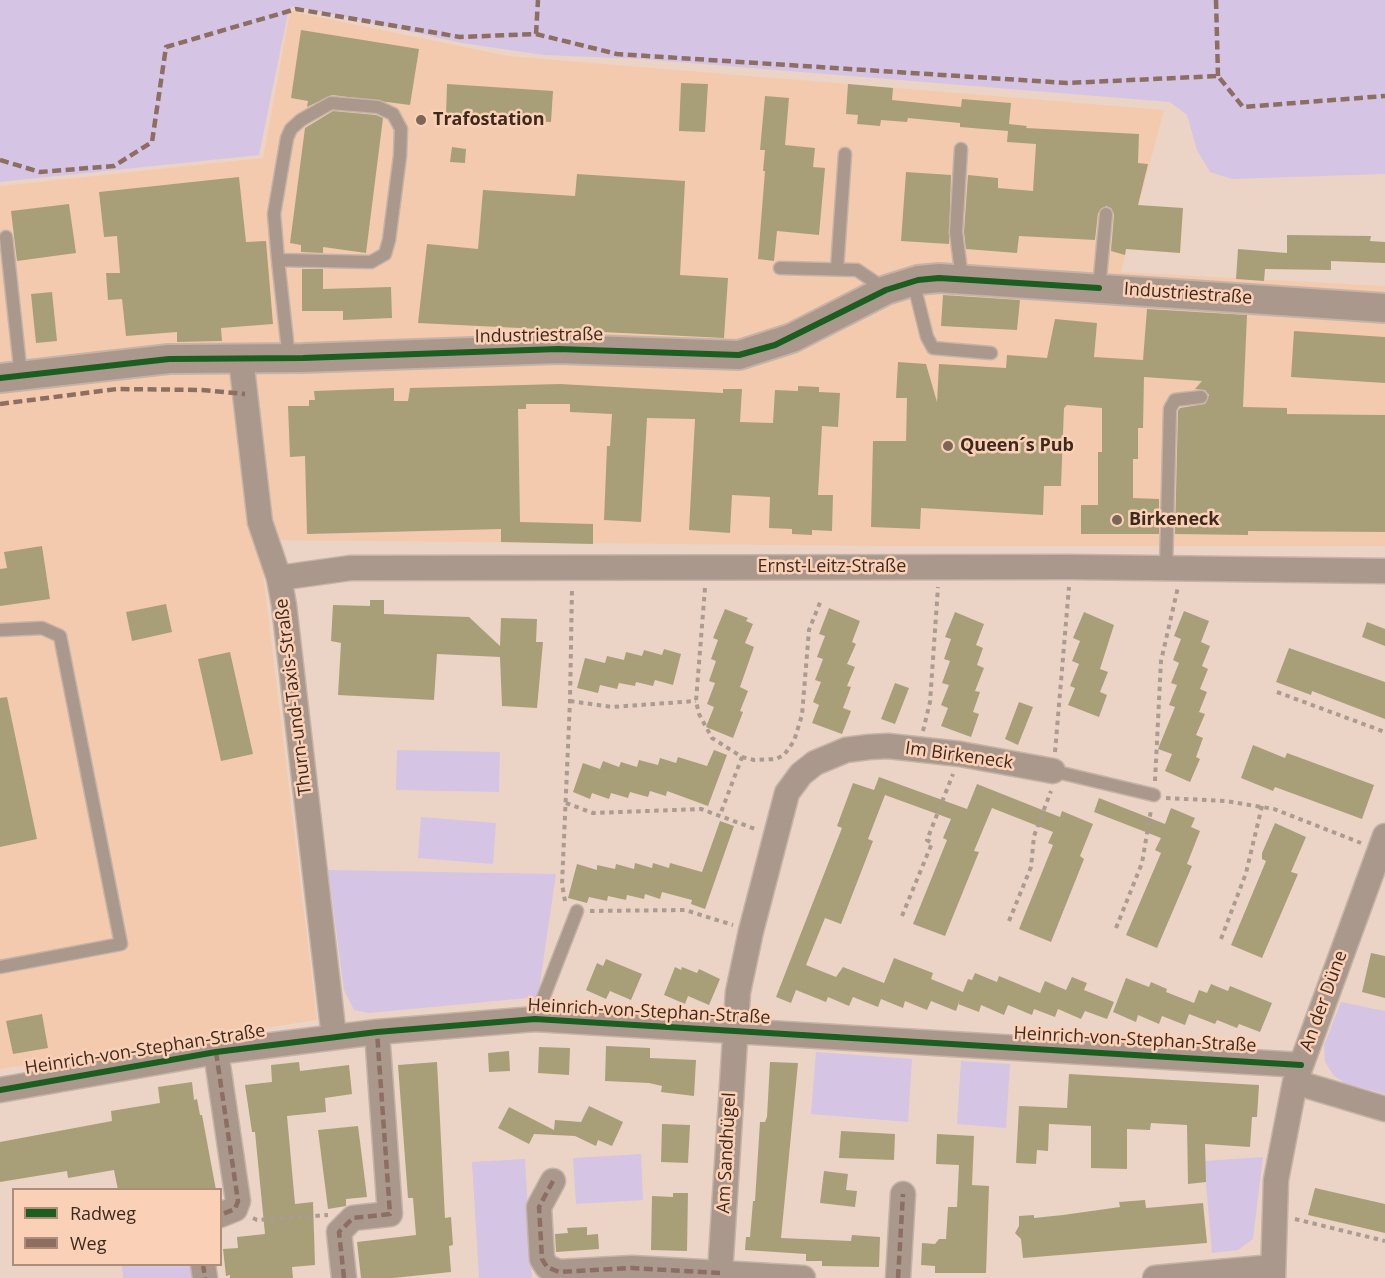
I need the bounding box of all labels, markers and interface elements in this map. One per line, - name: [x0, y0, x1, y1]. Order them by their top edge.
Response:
- place label: Trafostation: [433, 109, 544, 131]
- marker: Trafostation: [414, 113, 428, 127]
- street label: Industriestraße: [1123, 279, 1253, 309]
- street label: Industriestraße: [474, 324, 604, 348]
- place label: Queen´s Pub: [960, 435, 1074, 457]
- marker: Queen´s Pub: [941, 439, 955, 453]
- place label: Birkeneck: [1129, 509, 1219, 531]
- marker: Birkeneck: [1110, 513, 1124, 527]
- street label: Ernst-Leitz-Straße: [758, 556, 906, 578]
- street label: Thurn-und-Taxis-Straße: [271, 597, 317, 797]
- street label: Im Birkeneck: [904, 738, 1014, 774]
- street label: An der Düne: [1296, 948, 1352, 1054]
- street label: Heinrich-von-Stephan-Straße: [527, 995, 771, 1029]
- street label: Heinrich-von-Stephan-Straße: [23, 1020, 267, 1080]
- street label: Heinrich-von-Stephan-Straße: [1013, 1023, 1257, 1057]
- street label: Am Sandhügel: [713, 1092, 741, 1214]
- legend: [12, 1188, 222, 1266]
- text: Radweg: [70, 1201, 136, 1225]
- text: Weg: [70, 1231, 107, 1255]

